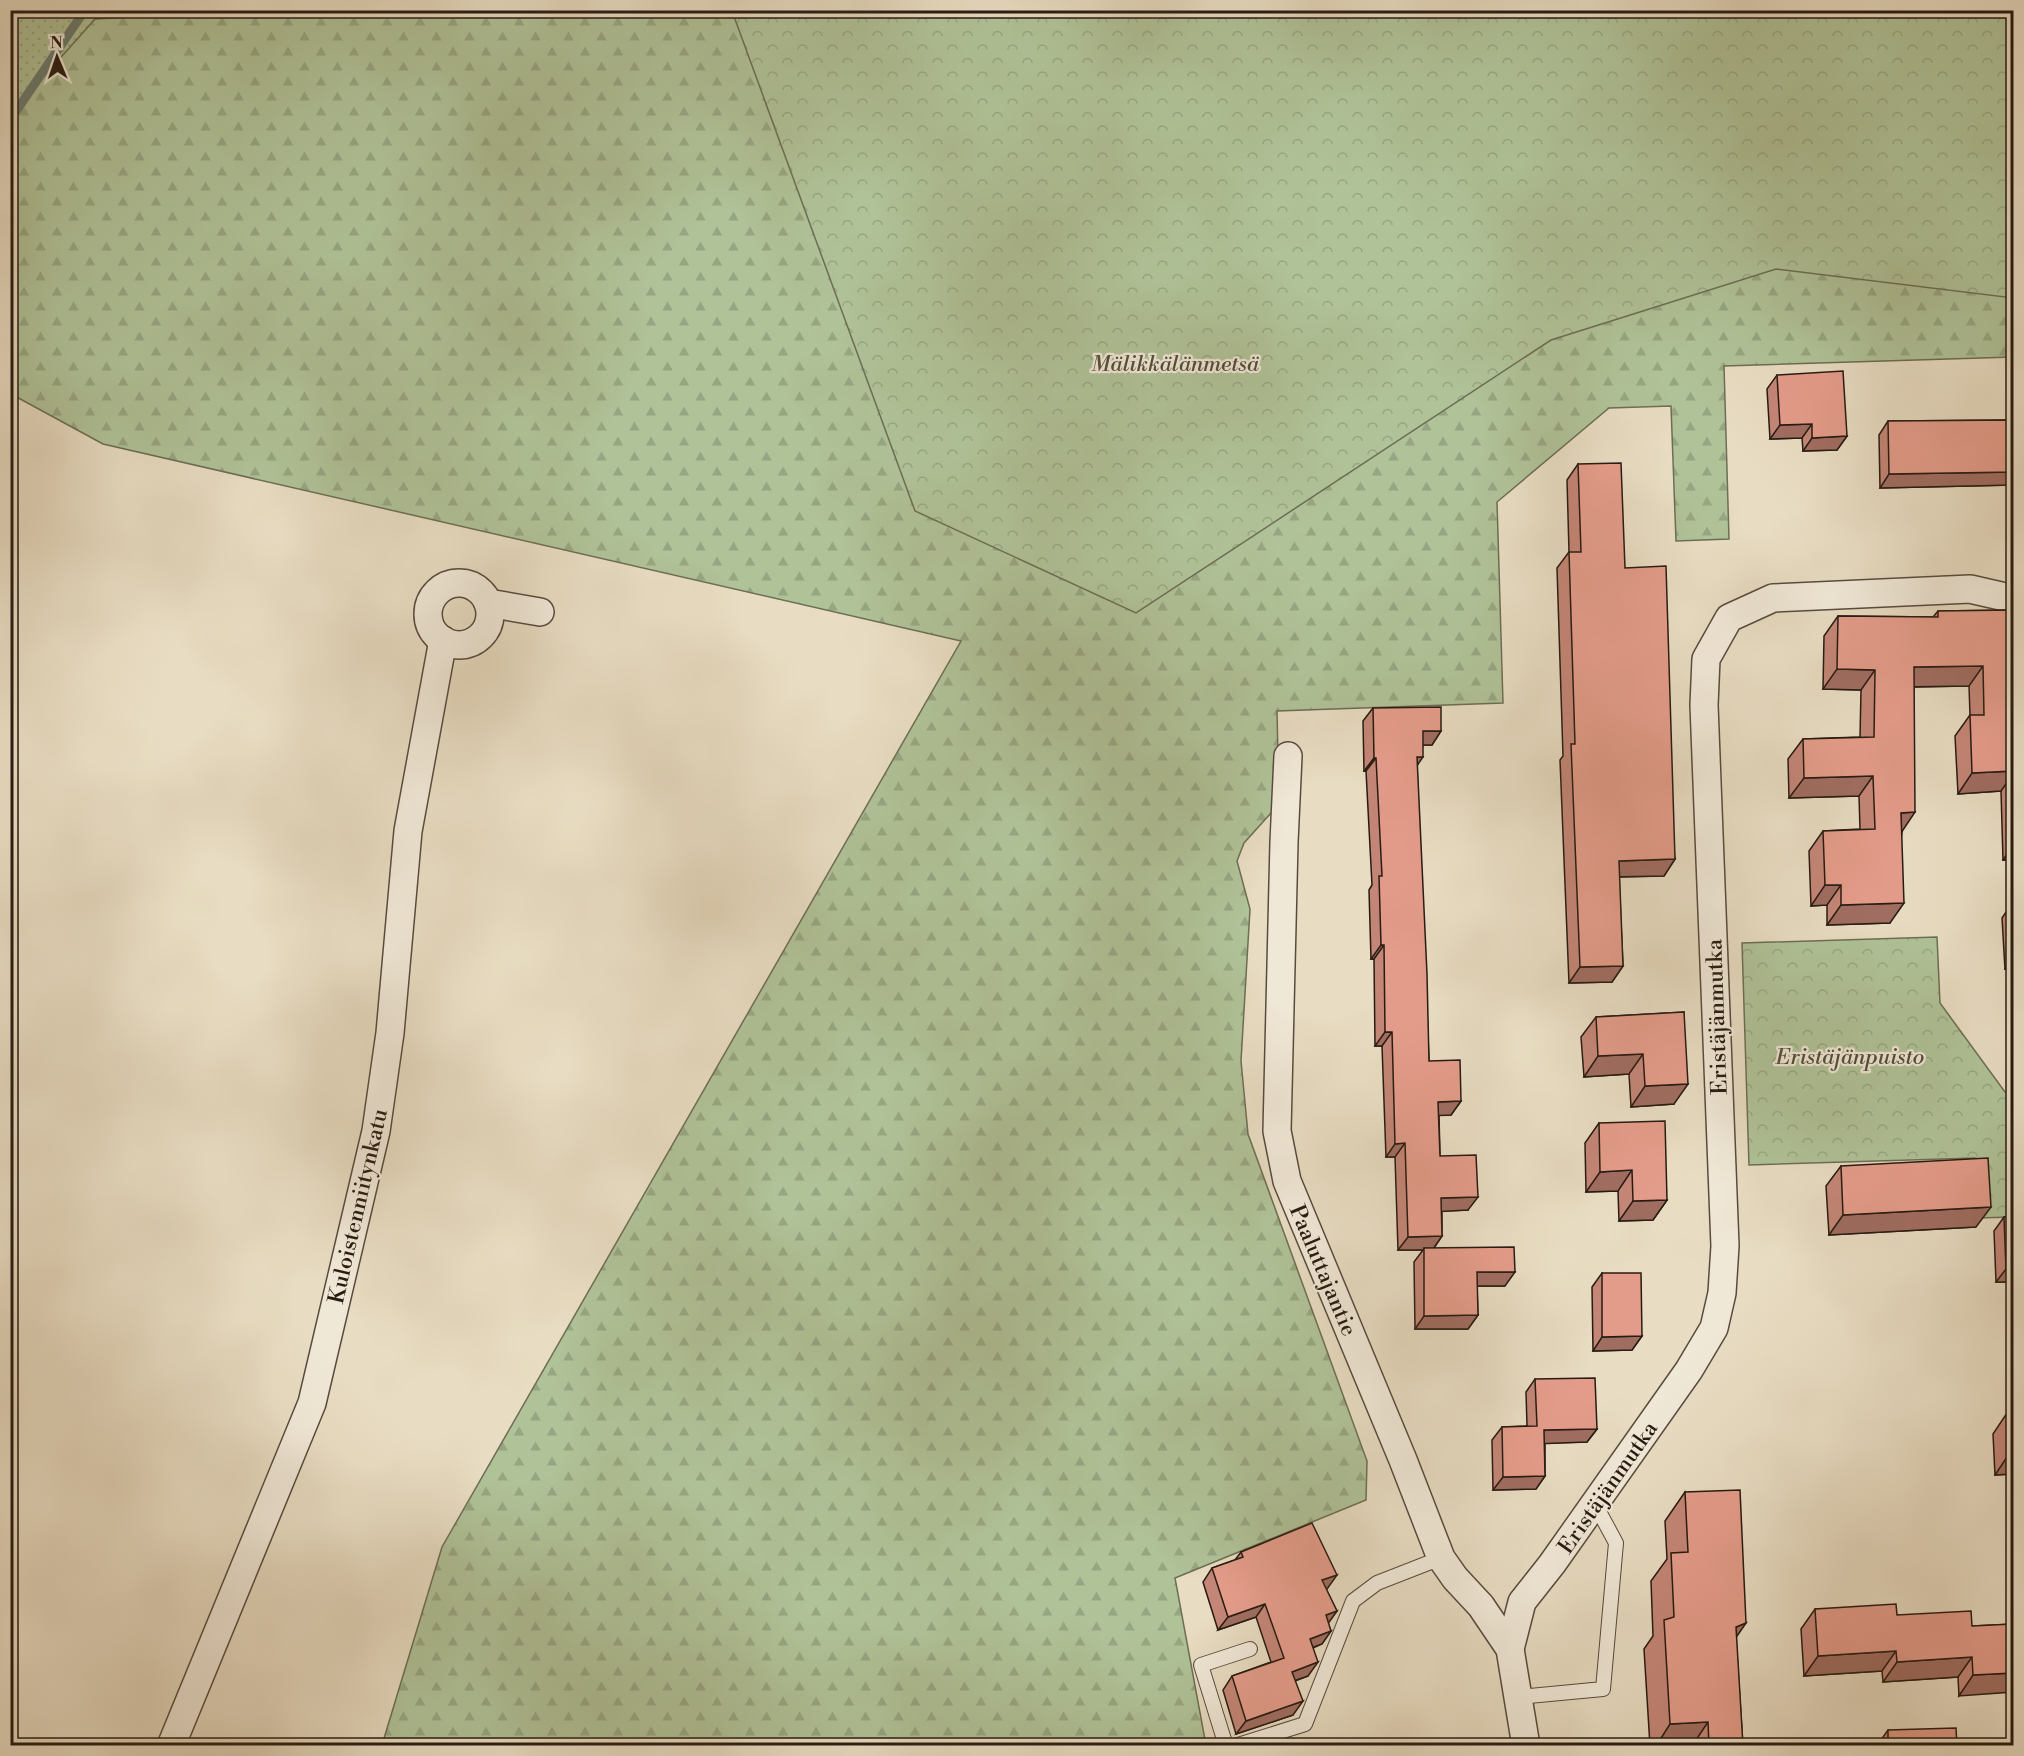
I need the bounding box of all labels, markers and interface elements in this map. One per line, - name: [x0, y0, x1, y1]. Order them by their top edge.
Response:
- north arrow: [27, 27, 87, 87]
- text: N: [50, 33, 64, 53]
- park label: Mälikkälänmetsä: [1091, 351, 1260, 378]
- street label: Eristäjänmutka: [1701, 938, 1734, 1095]
- park label: Eristäjänpuisto: [1775, 1044, 1924, 1071]
- street label: Kuloistenniitynkatu: [323, 1106, 394, 1306]
- street label: Paaluttajantie: [1283, 1201, 1362, 1340]
- street label: Eristäjänmutka: [1553, 1416, 1664, 1559]

